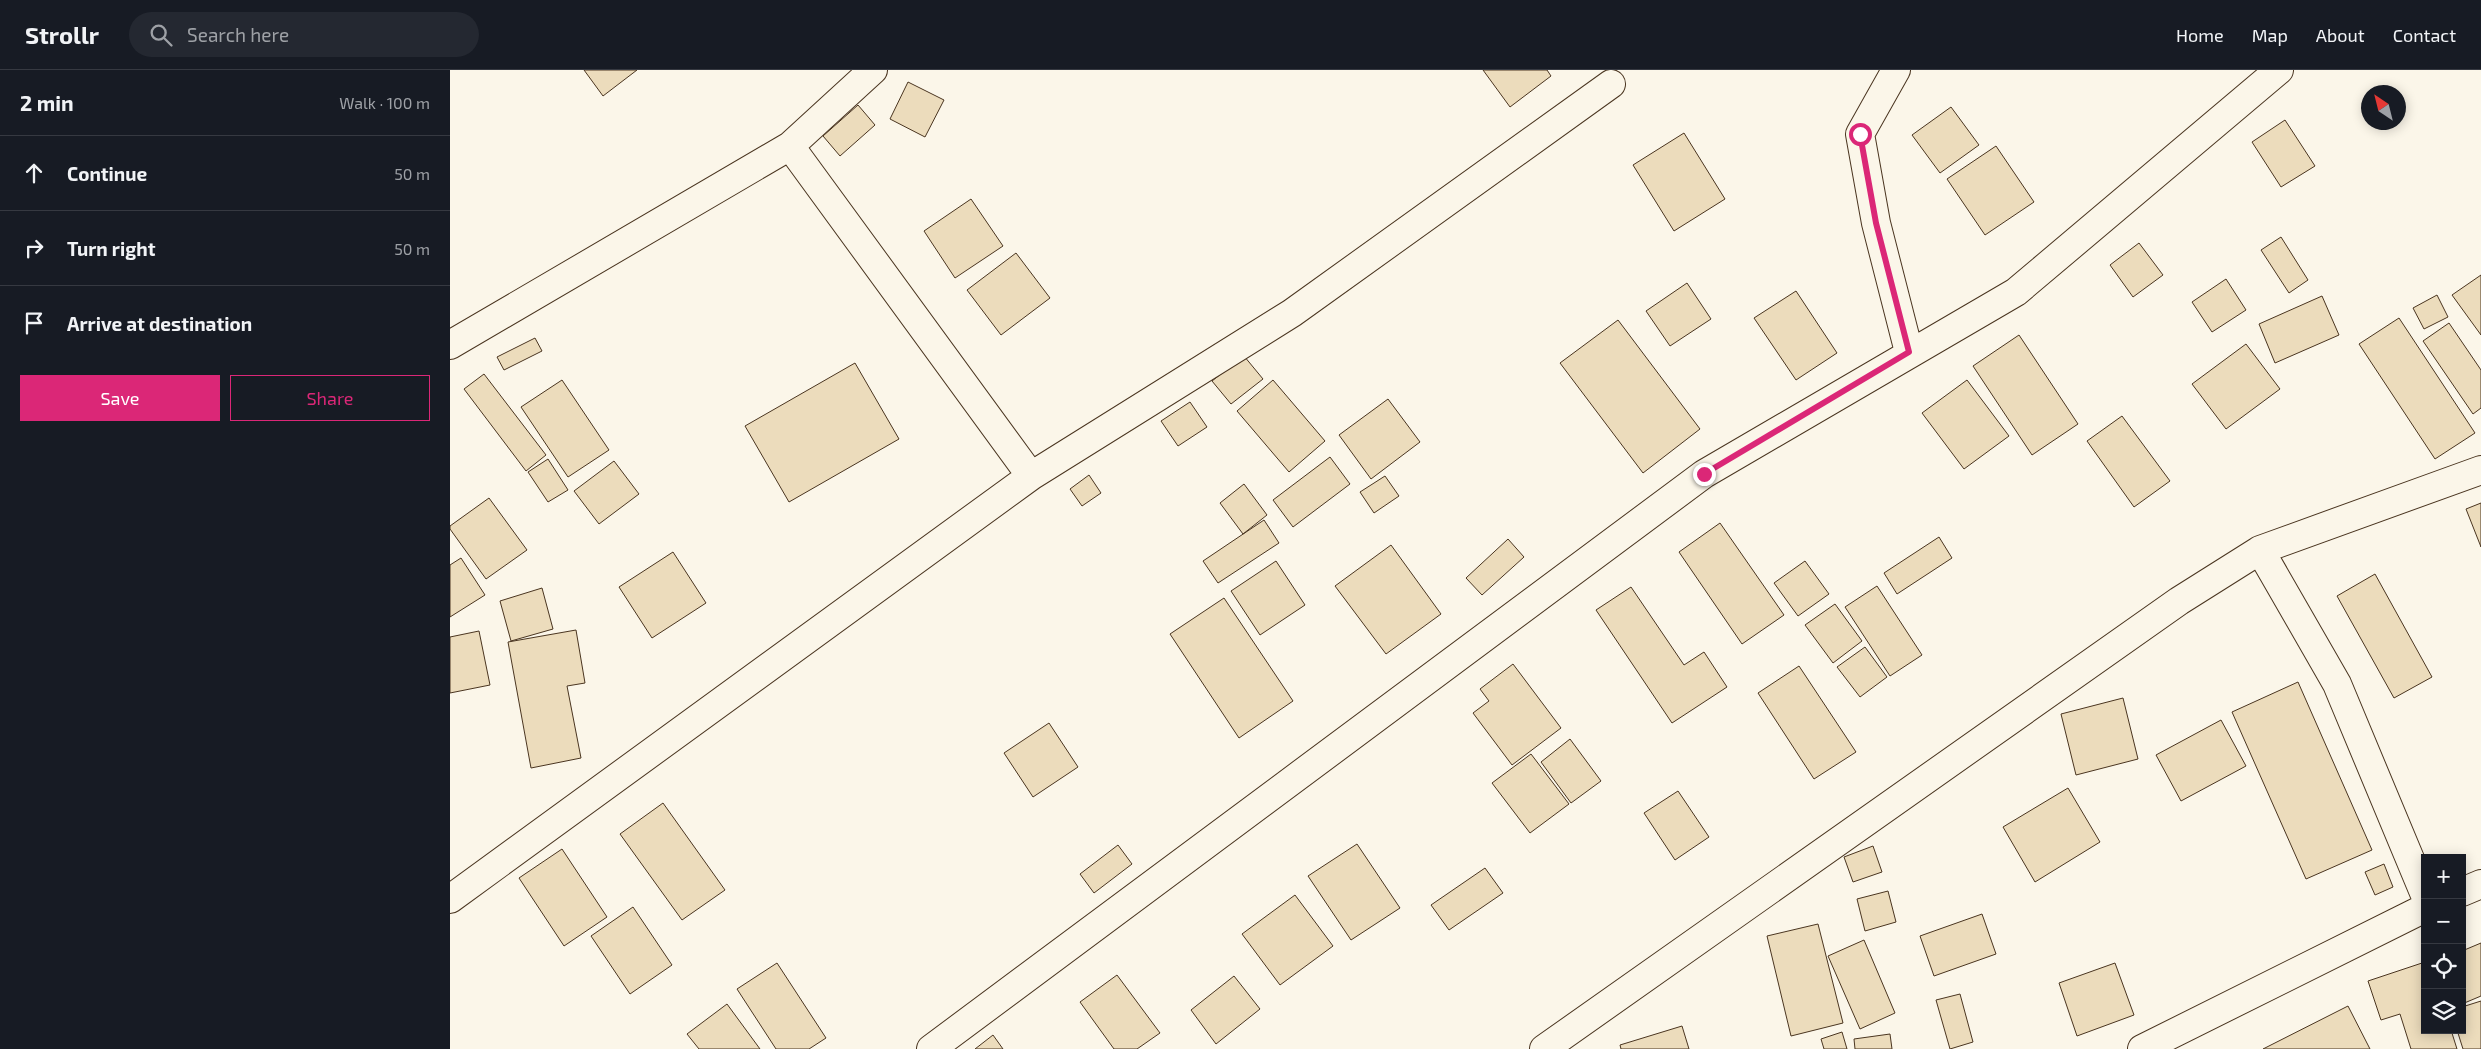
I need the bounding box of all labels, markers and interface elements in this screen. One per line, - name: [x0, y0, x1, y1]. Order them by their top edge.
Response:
- search box: [129, 12, 479, 57]
- text: Strollr: [25, 20, 99, 49]
- icon: search: [147, 21, 175, 49]
- text: Search here: [187, 23, 289, 46]
- text: Home: [2176, 24, 2224, 46]
- text: Map: [2252, 24, 2288, 46]
- text: About: [2316, 24, 2365, 46]
- text: Contact: [2393, 24, 2456, 46]
- north arrow: [2361, 85, 2406, 130]
- text: 2 min: [20, 90, 74, 115]
- text: Walk · 100 m: [339, 93, 430, 112]
- route start: [1849, 123, 1872, 146]
- icon: ahead: [20, 159, 48, 187]
- text: Continue: [67, 162, 147, 185]
- text: 50 m: [394, 164, 430, 183]
- icon: right: [20, 234, 48, 262]
- text: Turn right: [67, 237, 155, 260]
- text: 50 m: [394, 239, 430, 258]
- icon: arrive: [20, 309, 48, 337]
- text: Arrive at destination: [67, 312, 252, 335]
- button: Save: [20, 375, 220, 421]
- button: Share: [230, 375, 430, 421]
- route end: [1693, 463, 1716, 486]
- map controls: [2421, 854, 2466, 1034]
- button: +: [2421, 854, 2466, 899]
- button: −: [2421, 899, 2466, 944]
- button: locate: [2421, 944, 2466, 989]
- button: layers: [2421, 989, 2466, 1034]

